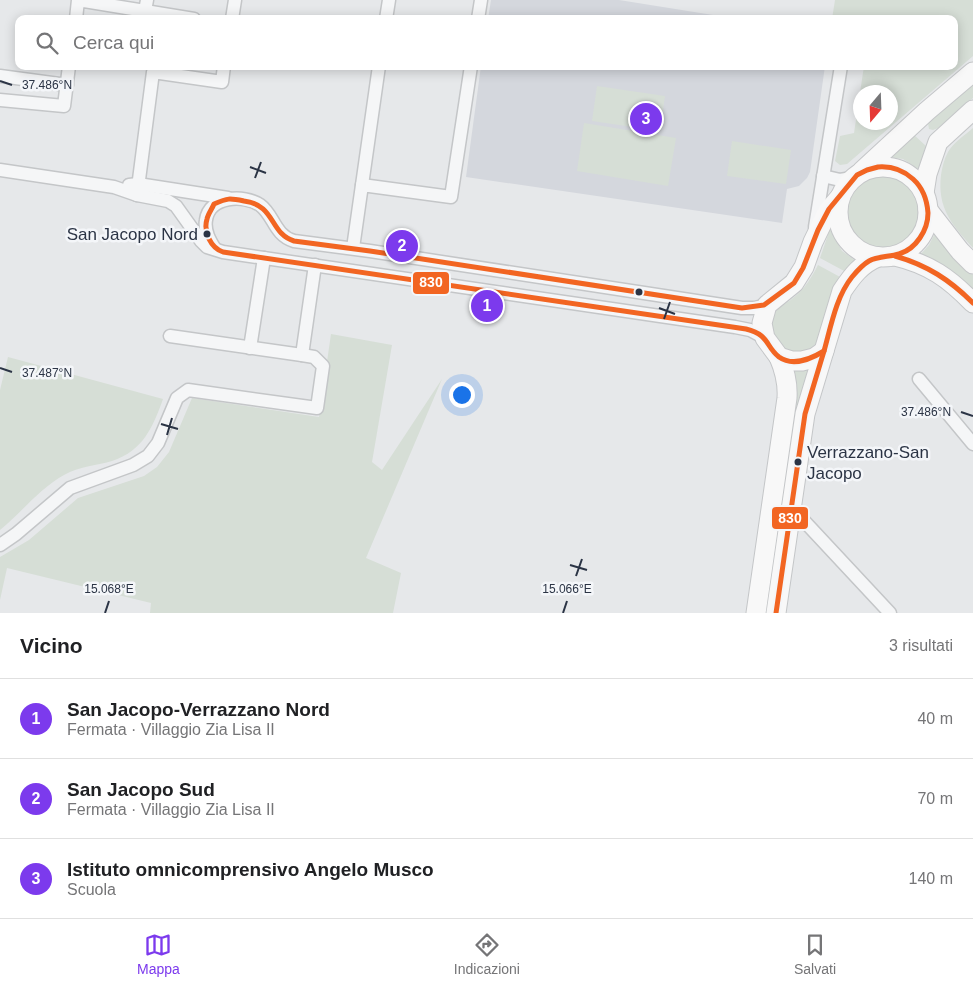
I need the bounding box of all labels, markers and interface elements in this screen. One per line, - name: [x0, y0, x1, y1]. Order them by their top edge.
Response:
- search box: [15, 15, 958, 70]
- icon: search: [33, 29, 61, 57]
- text: Cerca qui: [73, 32, 154, 53]
- text: 37.486°N: [22, 78, 72, 92]
- north arrow: [853, 85, 898, 130]
- pin: 3: [630, 100, 662, 138]
- place label: San Jacopo Nord: [67, 225, 198, 244]
- pin: 2: [386, 227, 418, 265]
- marker: San Jacopo Nord: [202, 229, 212, 239]
- line badge: 830: [412, 271, 450, 295]
- text: 830: [419, 274, 443, 290]
- pin: 1: [471, 287, 503, 325]
- unlabelled marker: [634, 287, 644, 297]
- text: 37.487°N: [22, 366, 72, 380]
- your location: [449, 382, 475, 408]
- text: 37.486°N: [901, 405, 951, 419]
- place label: Verrazzano-San Jacopo: [807, 443, 929, 483]
- marker: Verrazzano-San Jacopo: [793, 457, 803, 467]
- line badge: 830: [771, 506, 809, 530]
- text: 830: [778, 510, 802, 526]
- text: 15.068°E: [84, 582, 134, 596]
- text: 15.066°E: [542, 582, 592, 596]
- text: Vicino: [20, 634, 83, 657]
- text: 3 risultati: [889, 637, 953, 654]
- text: San Jacopo-Verrazzano Nord: [67, 699, 330, 720]
- text: 1: [32, 710, 40, 727]
- text: 40 m: [917, 710, 953, 727]
- text: Fermata · Villaggio Zia Lisa II: [67, 721, 275, 738]
- text: San Jacopo Sud: [67, 779, 215, 800]
- text: 2: [32, 790, 40, 807]
- text: 70 m: [917, 790, 953, 807]
- text: Fermata · Villaggio Zia Lisa II: [67, 801, 275, 818]
- text: Istituto omnicomprensivo Angelo Musco: [67, 859, 434, 880]
- text: 3: [32, 870, 40, 887]
- text: 140 m: [909, 870, 953, 887]
- text: Scuola: [67, 881, 116, 898]
- tab: Mappa: [137, 931, 180, 977]
- tab: Indicazioni: [454, 931, 520, 977]
- tab: Salvati: [794, 931, 836, 977]

